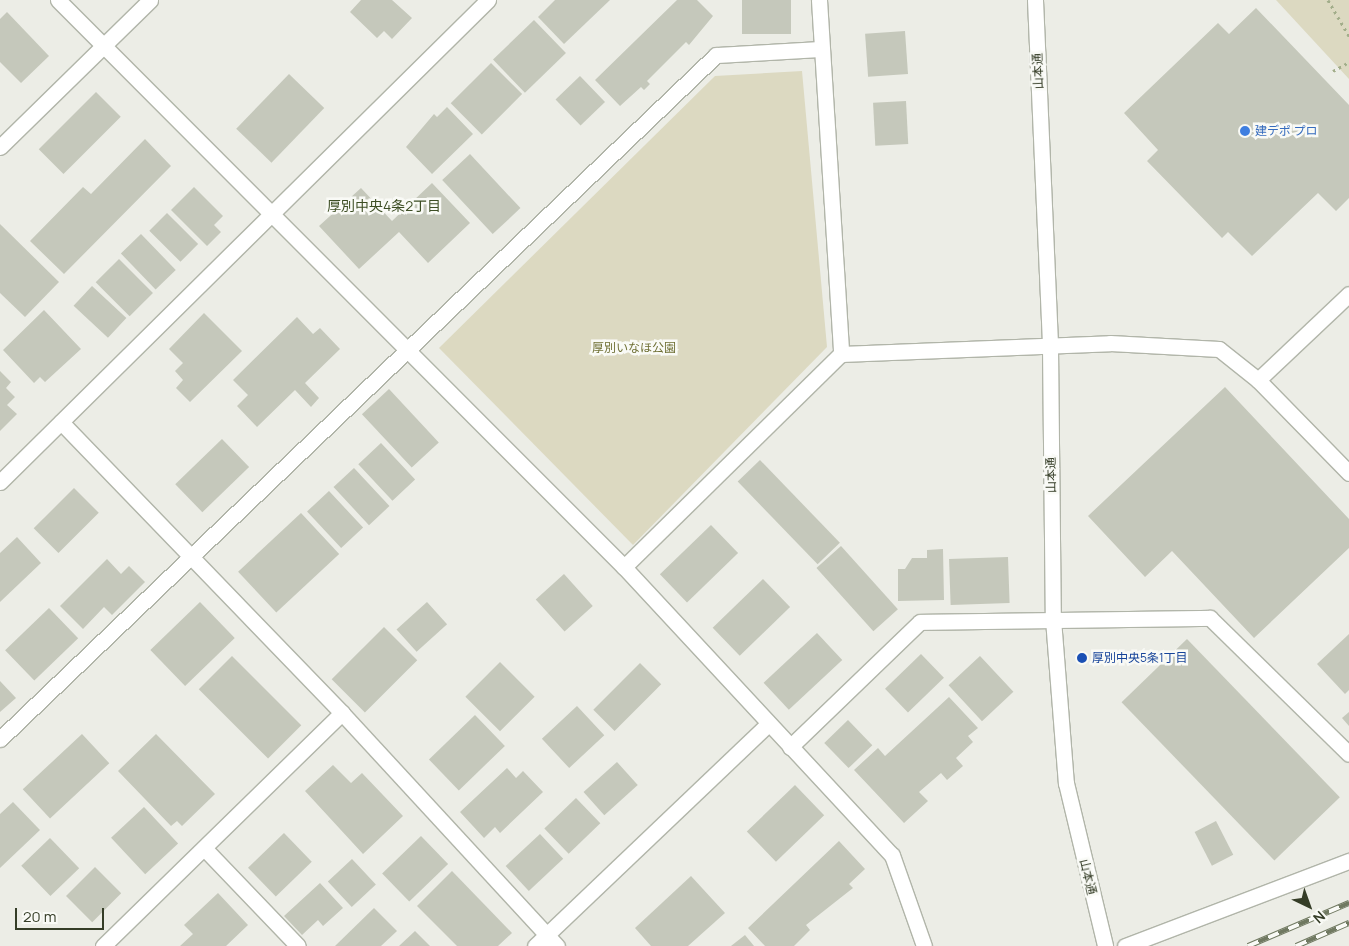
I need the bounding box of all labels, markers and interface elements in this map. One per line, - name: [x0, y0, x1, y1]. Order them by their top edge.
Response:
- street label: 山本通: [1030, 53, 1046, 89]
- place label: 建デポ プロ: [1255, 124, 1317, 138]
- marker: 建デポ プロ: [1239, 125, 1251, 137]
- district label: 厚別中央4条2丁目: [327, 198, 441, 214]
- park label: 厚別いなほ公園: [592, 341, 676, 355]
- street label: 山本通: [1043, 457, 1059, 493]
- place label: 厚別中央5条1丁目: [1092, 651, 1188, 665]
- marker: 厚別中央5条1丁目: [1076, 652, 1088, 664]
- street label: 山本通: [1077, 858, 1099, 896]
- north arrow: [1284, 881, 1334, 931]
- scale bar: [18, 898, 106, 930]
- text: 20 m: [23, 906, 56, 927]
- text: N: [1309, 907, 1329, 928]

